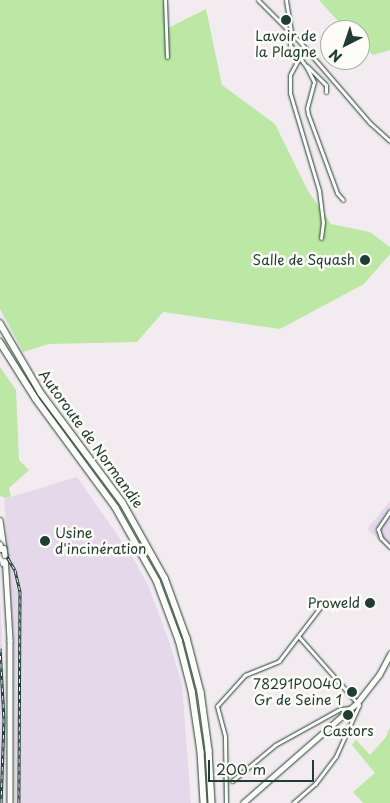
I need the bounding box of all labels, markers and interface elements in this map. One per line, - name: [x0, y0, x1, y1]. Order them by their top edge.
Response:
- marker: Lavoir de la Plagne: [280, 14, 292, 26]
- north arrow: [320, 20, 370, 70]
- place label: Lavoir de la Plagne: [255, 28, 317, 60]
- text: N: [324, 44, 347, 68]
- place label: Salle de Squash: [250, 252, 355, 268]
- marker: Salle de Squash: [359, 254, 371, 266]
- street label: Autoroute de Normandie: [35, 366, 147, 512]
- place label: Usine d'incinération: [55, 525, 147, 558]
- marker: Usine d'incinération: [39, 535, 51, 547]
- place label: Proweld: [308, 595, 360, 611]
- marker: Proweld: [364, 597, 376, 609]
- place label: 78291P0040 Gr de Seine 1: [252, 676, 342, 709]
- marker: 78291P0040 Gr de Seine 1: [346, 686, 358, 698]
- marker: Castors: [342, 709, 354, 721]
- place label: Castors: [322, 723, 374, 739]
- scale bar: [210, 750, 316, 782]
- text: 200 m: [216, 757, 266, 780]

